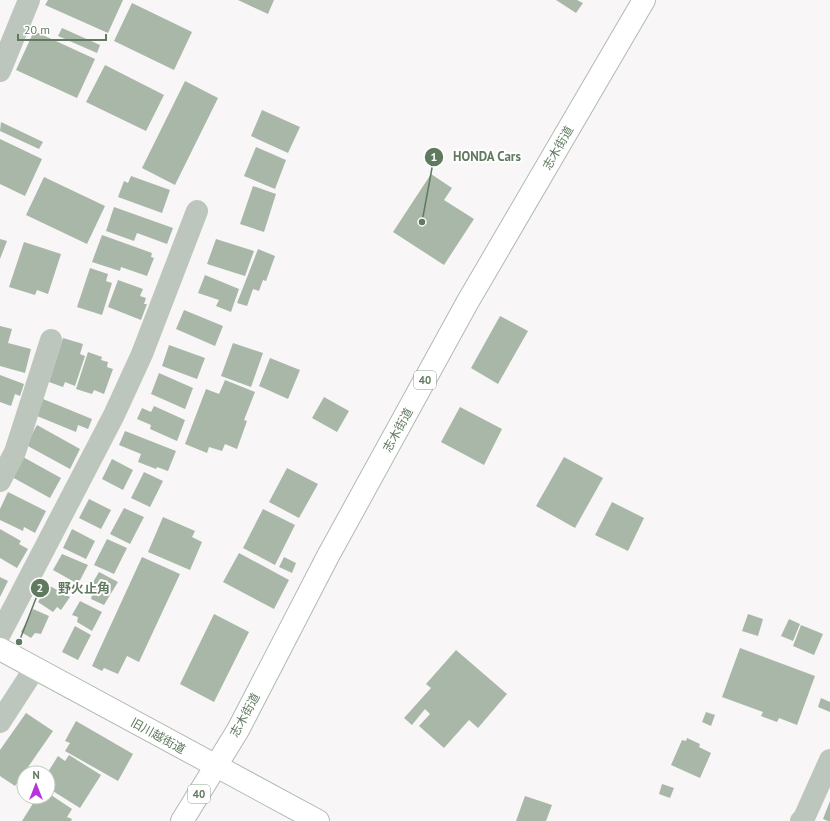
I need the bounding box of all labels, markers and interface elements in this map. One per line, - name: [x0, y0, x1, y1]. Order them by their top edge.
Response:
- scale bar: [18, 16, 106, 42]
- text: 20 m: [24, 22, 50, 37]
- street label: 志木街道: [539, 123, 576, 172]
- callout: HONDA Cars: [424, 144, 529, 169]
- text: HONDA Cars: [453, 148, 521, 165]
- text: 1: [431, 149, 437, 164]
- road number: 40: [414, 371, 436, 389]
- street label: 志木街道: [379, 405, 416, 454]
- callout: 野火止角: [30, 576, 118, 601]
- text: 2: [37, 580, 43, 595]
- text: 野火止角: [58, 580, 110, 597]
- street label: 志木街道: [226, 690, 263, 739]
- street label: 旧川越街道: [128, 714, 188, 757]
- north arrow: [16, 765, 56, 805]
- text: N: [32, 768, 40, 782]
- road number: 40: [188, 785, 210, 803]

